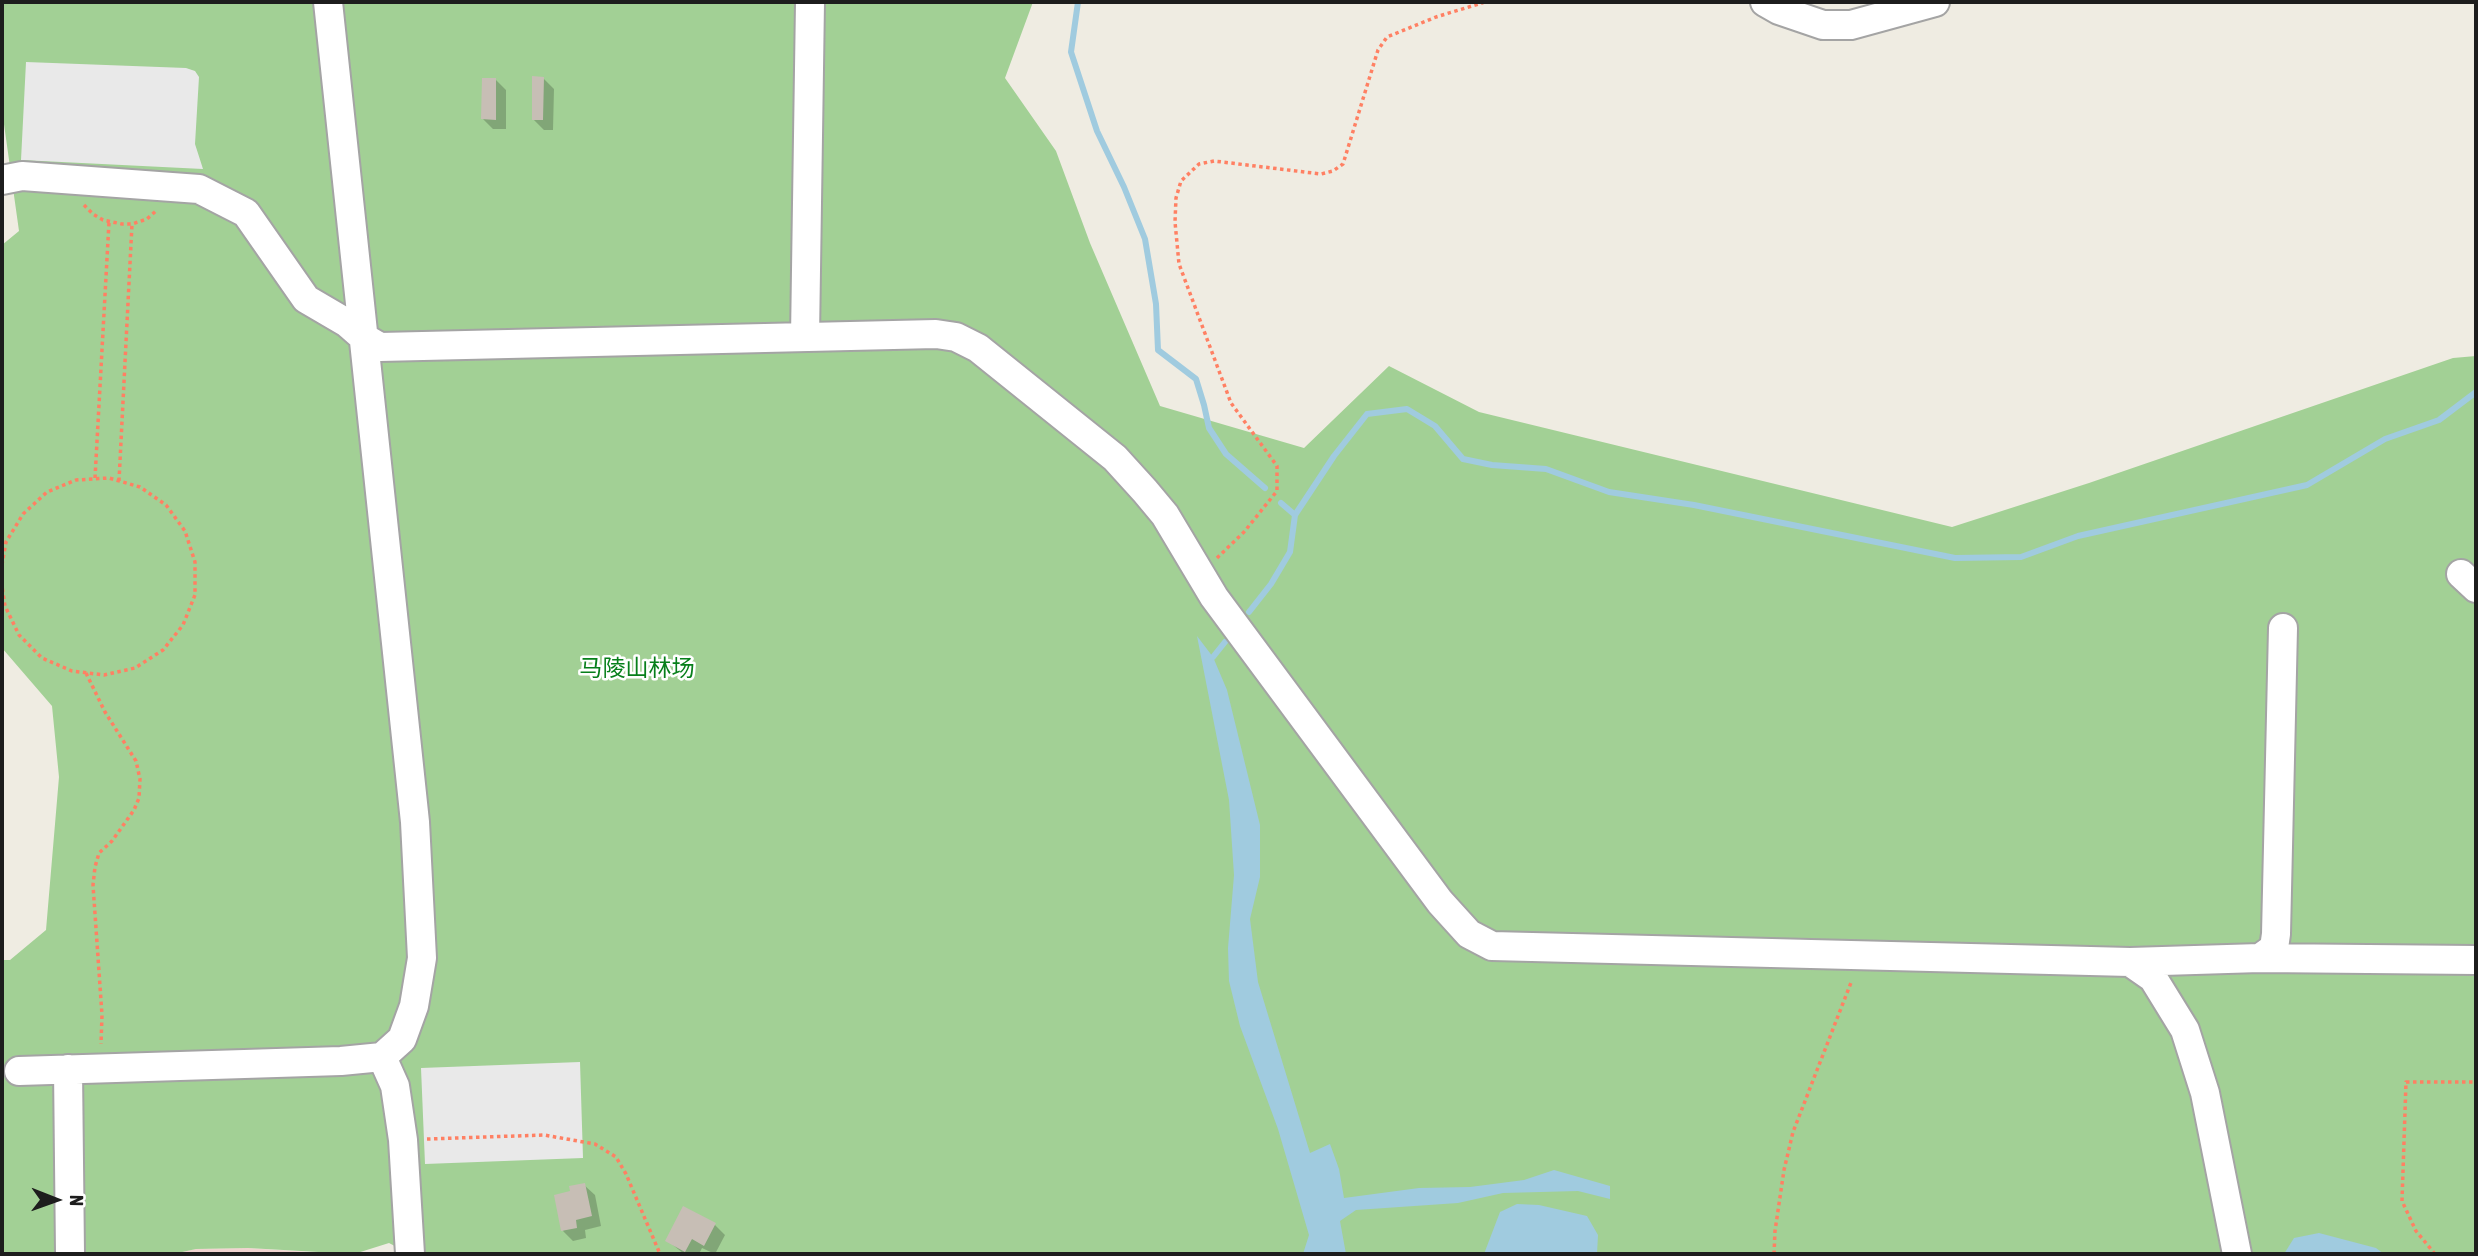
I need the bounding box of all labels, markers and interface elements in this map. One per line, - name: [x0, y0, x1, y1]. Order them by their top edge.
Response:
- park label: 马陵山林场: [580, 655, 694, 683]
- north arrow: [21, 1165, 91, 1235]
- text: N: [66, 1195, 88, 1206]

